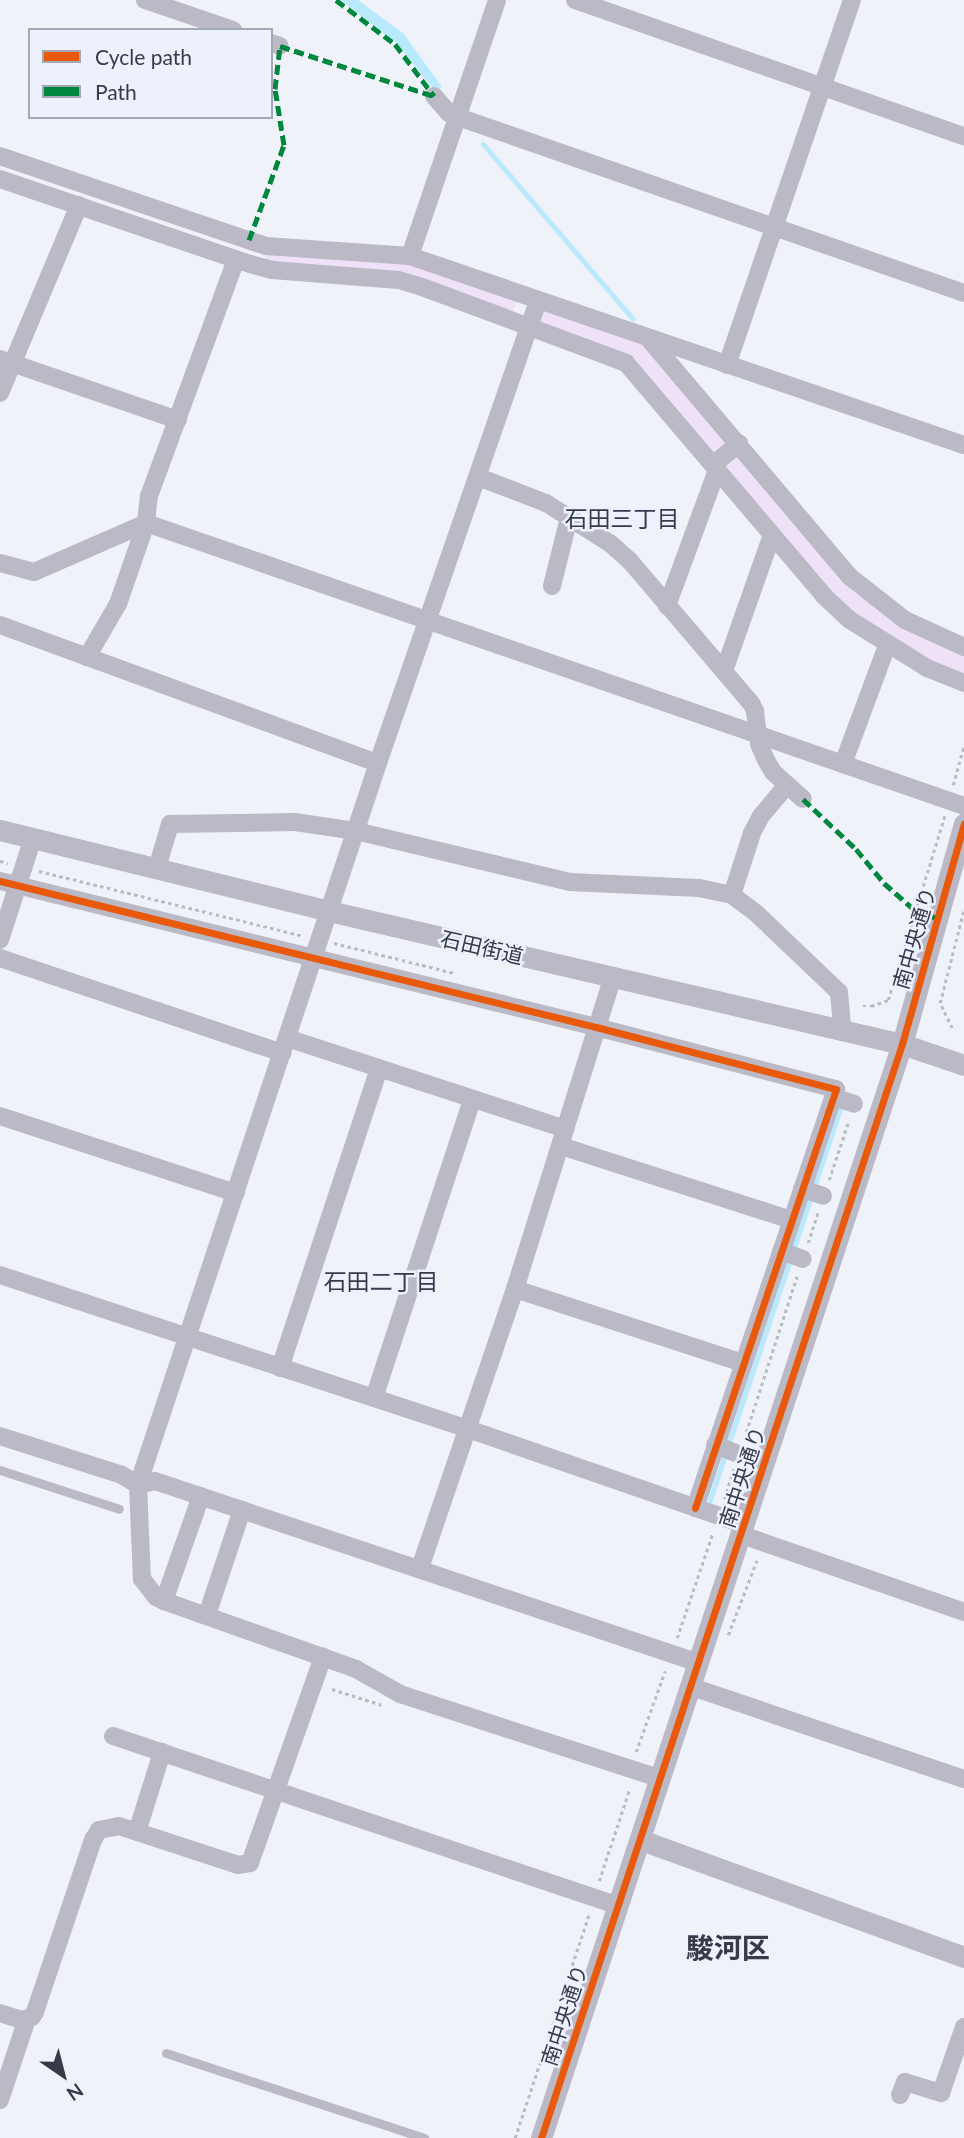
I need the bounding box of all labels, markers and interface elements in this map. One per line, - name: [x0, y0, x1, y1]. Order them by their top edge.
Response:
- legend: [28, 28, 273, 119]
- text: Cycle path: [95, 44, 192, 69]
- text: Path: [95, 79, 137, 104]
- district label: 石田三丁目: [565, 504, 679, 532]
- street label: 南中央通り: [887, 884, 941, 992]
- street label: 石田街道: [438, 925, 526, 969]
- district label: 石田二丁目: [324, 1267, 438, 1295]
- street label: 南中央通り: [714, 1423, 770, 1531]
- district label: 駿河区: [686, 1930, 770, 1964]
- street label: 南中央通り: [536, 1961, 592, 2069]
- north arrow: [28, 2040, 98, 2110]
- text: N: [63, 2079, 88, 2106]

